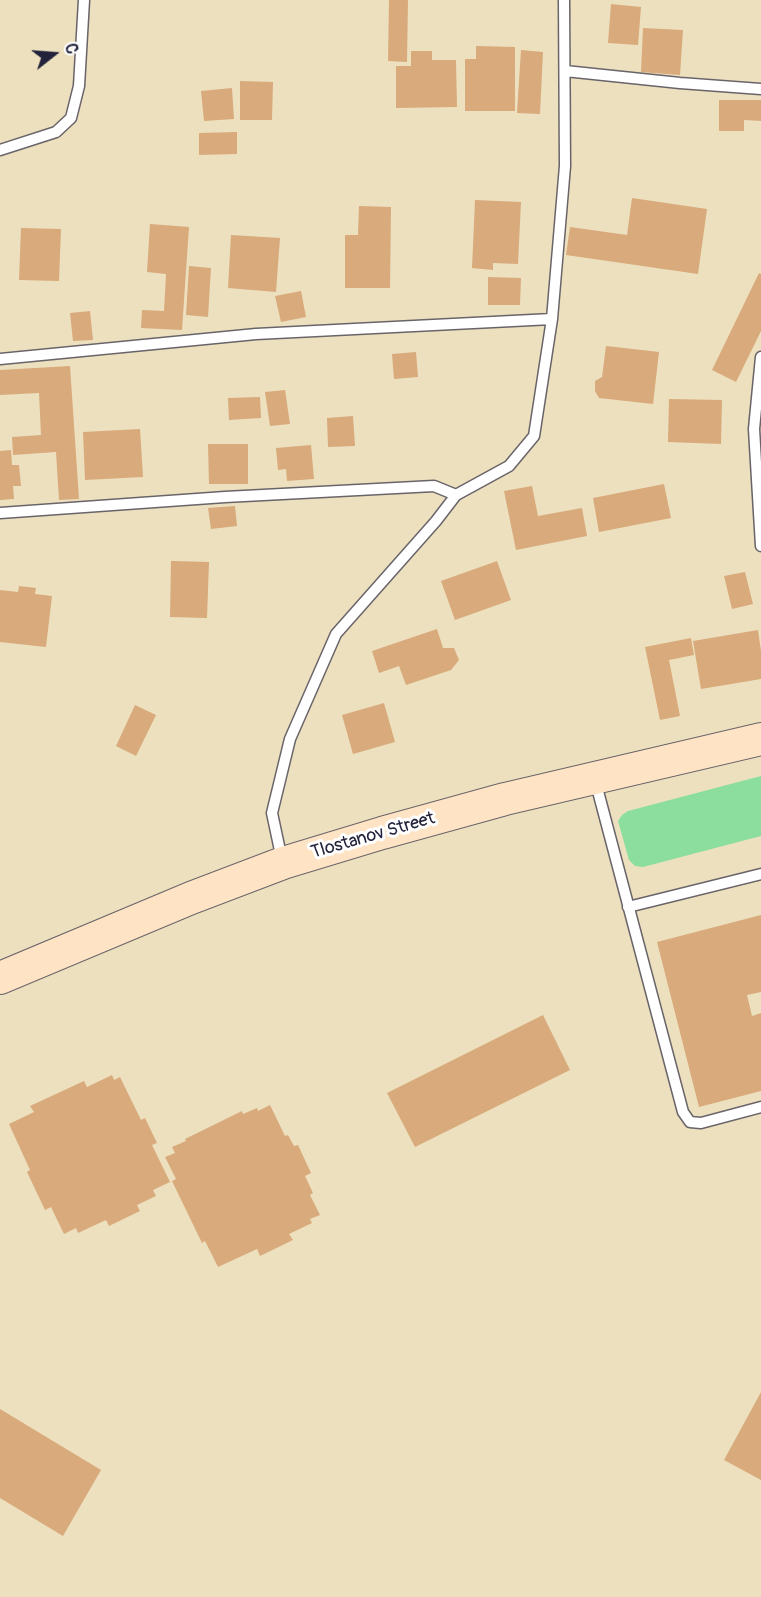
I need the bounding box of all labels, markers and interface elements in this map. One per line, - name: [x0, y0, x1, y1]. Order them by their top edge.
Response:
- north arrow: [24, 24, 84, 84]
- text: С: [60, 41, 82, 56]
- street label: Tlostanov Street: [308, 808, 438, 864]

